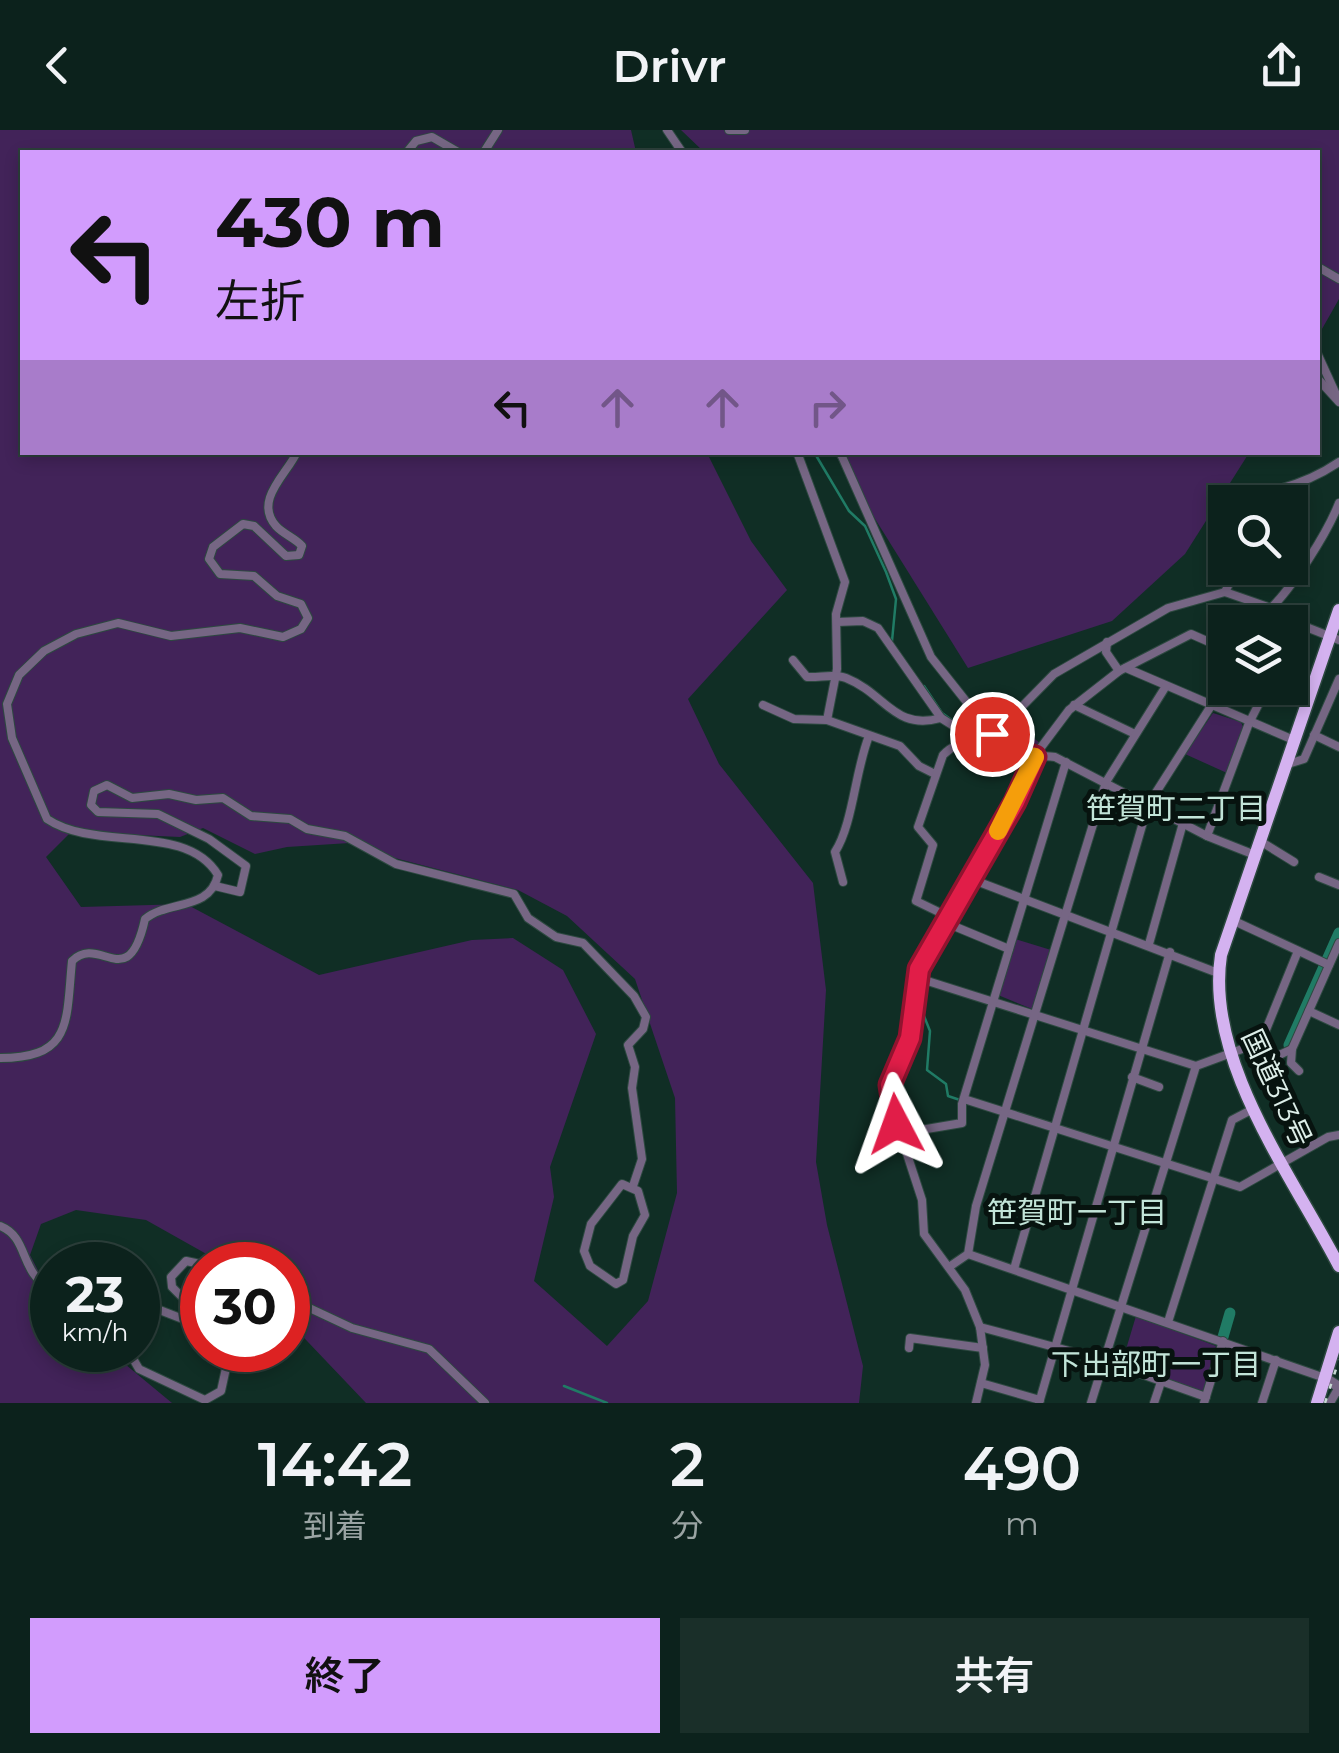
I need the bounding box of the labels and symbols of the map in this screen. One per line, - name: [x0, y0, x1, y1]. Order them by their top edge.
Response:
- pin: [950, 692, 1035, 777]
- district label: 笹賀町二丁目: [1086, 790, 1266, 827]
- street label: 国道313号: [1235, 1024, 1319, 1152]
- position arrow: [844, 1072, 948, 1176]
- district label: 笹賀町一丁目: [987, 1194, 1167, 1231]
- speed limit sign: 30: [180, 1242, 310, 1372]
- district label: 下出部町一丁目: [1051, 1346, 1261, 1383]

